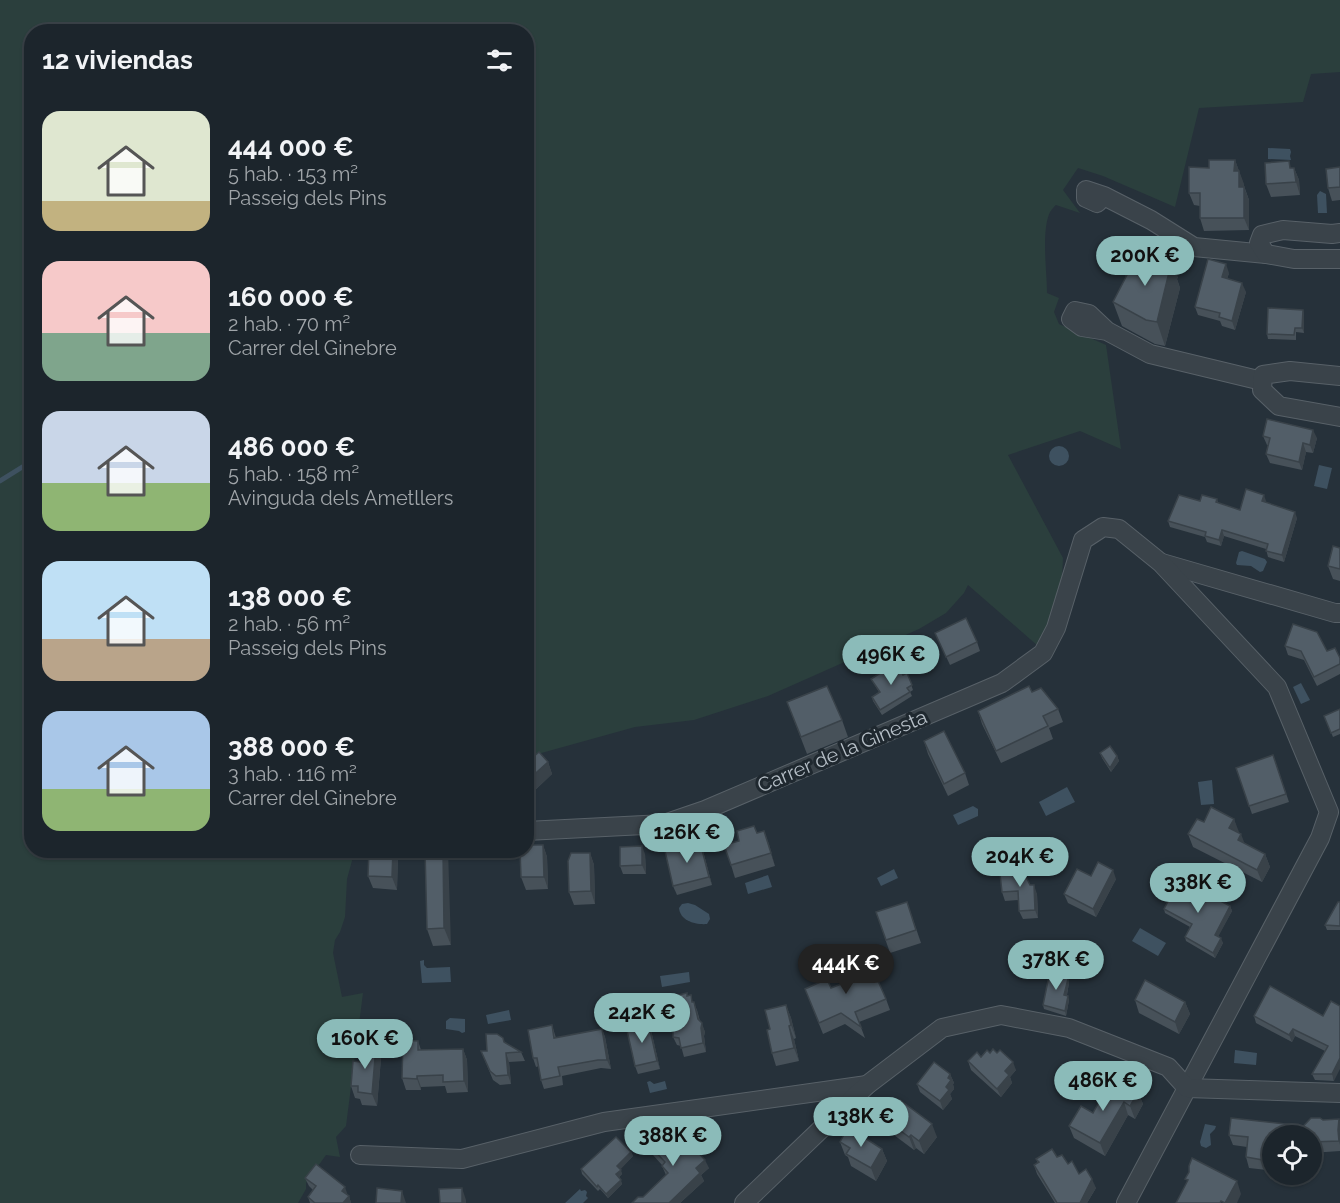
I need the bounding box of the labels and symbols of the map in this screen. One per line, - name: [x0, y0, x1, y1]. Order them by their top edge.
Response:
- pin: 200K €: [1096, 236, 1194, 287]
- pin: 496K €: [842, 635, 940, 686]
- street label: Carrer de la Ginesta: [754, 704, 930, 798]
- pin: 126K €: [638, 813, 736, 864]
- pin: 204K €: [971, 837, 1069, 888]
- pin: 338K €: [1149, 863, 1247, 914]
- pin: 378K €: [1007, 940, 1105, 991]
- pin: 444K €: [797, 944, 895, 995]
- pin: 242K €: [593, 993, 691, 1044]
- pin: 160K €: [316, 1019, 414, 1070]
- pin: 486K €: [1054, 1061, 1152, 1112]
- pin: 138K €: [812, 1097, 910, 1148]
- pin: 388K €: [624, 1116, 722, 1167]

